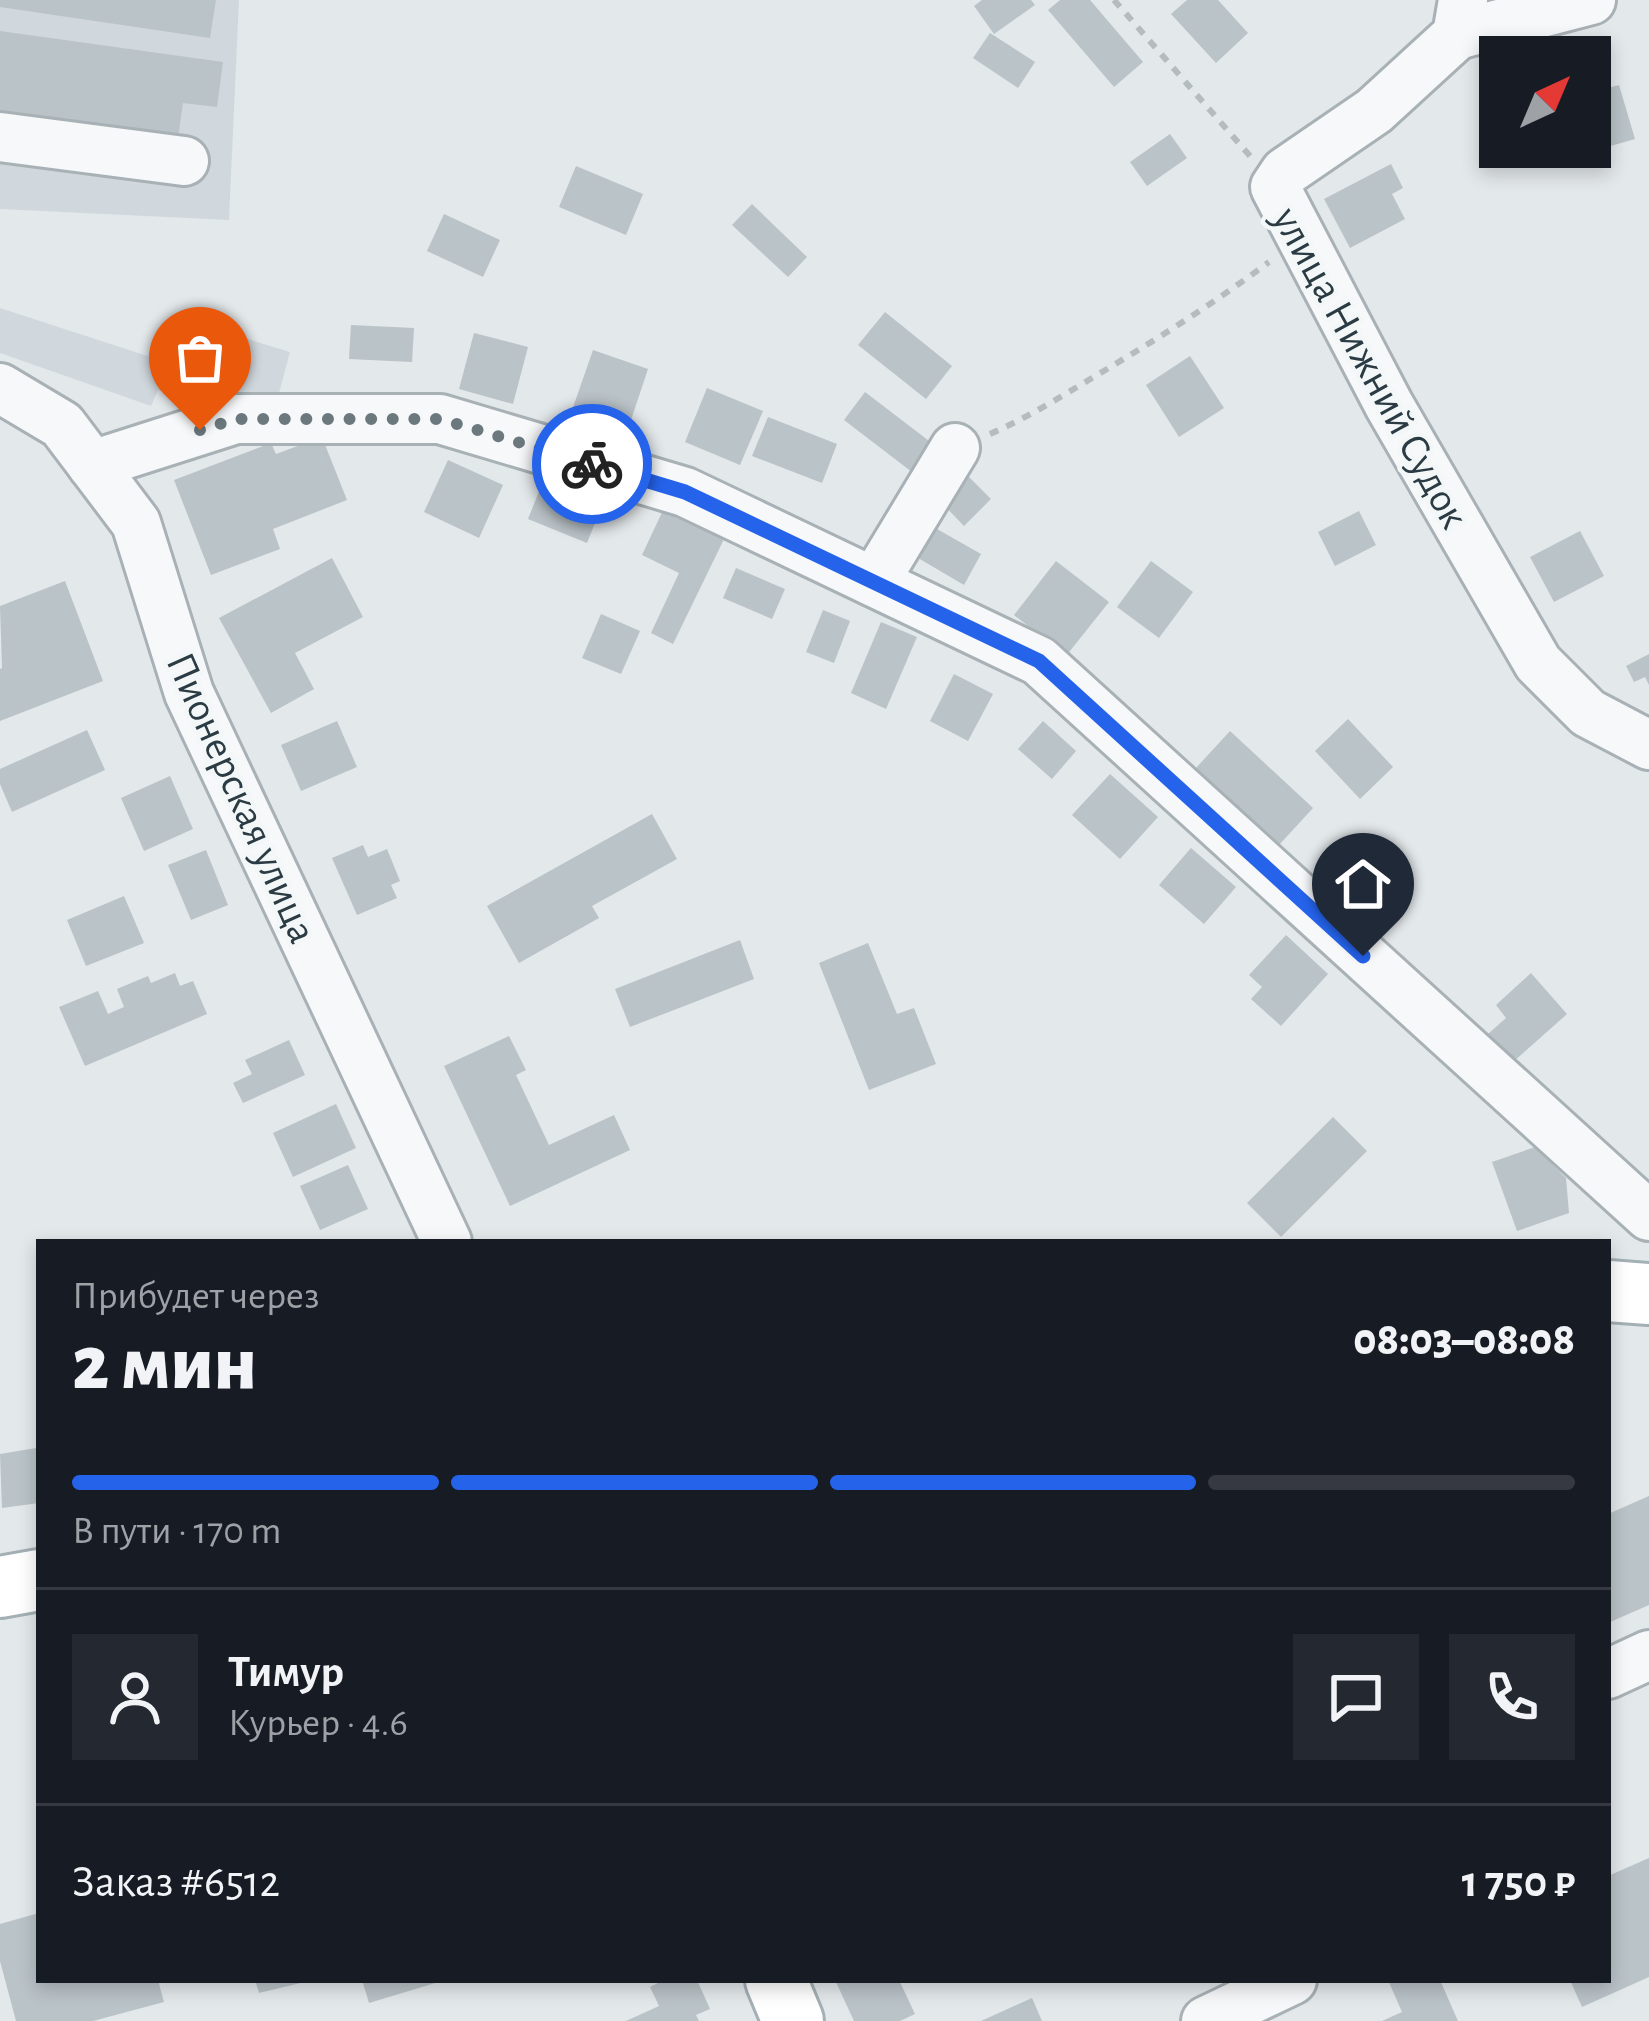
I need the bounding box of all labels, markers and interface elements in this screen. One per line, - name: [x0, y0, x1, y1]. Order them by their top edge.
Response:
- north arrow: [1479, 36, 1611, 168]
- map controls: [1479, 36, 1611, 168]
- street label: улица Нижний Судок: [1264, 200, 1476, 535]
- pin: [149, 307, 251, 430]
- icon: bag: [167, 325, 233, 391]
- courier: [532, 404, 652, 524]
- icon: bike: [559, 431, 625, 497]
- street label: Пионерская улица: [158, 646, 324, 949]
- pin: [1312, 833, 1414, 956]
- icon: home: [1330, 851, 1396, 917]
- text: Прибудет через: [72, 1277, 319, 1316]
- text: 08:03–08:08: [1353, 1318, 1575, 1363]
- text: 2 мин: [72, 1326, 257, 1404]
- text: В пути · 170 m: [72, 1512, 281, 1551]
- button: person: [72, 1634, 198, 1760]
- button: chat: [1293, 1634, 1419, 1760]
- button: phone: [1449, 1634, 1575, 1760]
- text: Тимур: [228, 1650, 344, 1695]
- text: Курьер · 4.6: [228, 1704, 408, 1743]
- text: Заказ #6512: [72, 1860, 280, 1905]
- text: 1 750 ₽: [1462, 1860, 1575, 1905]

